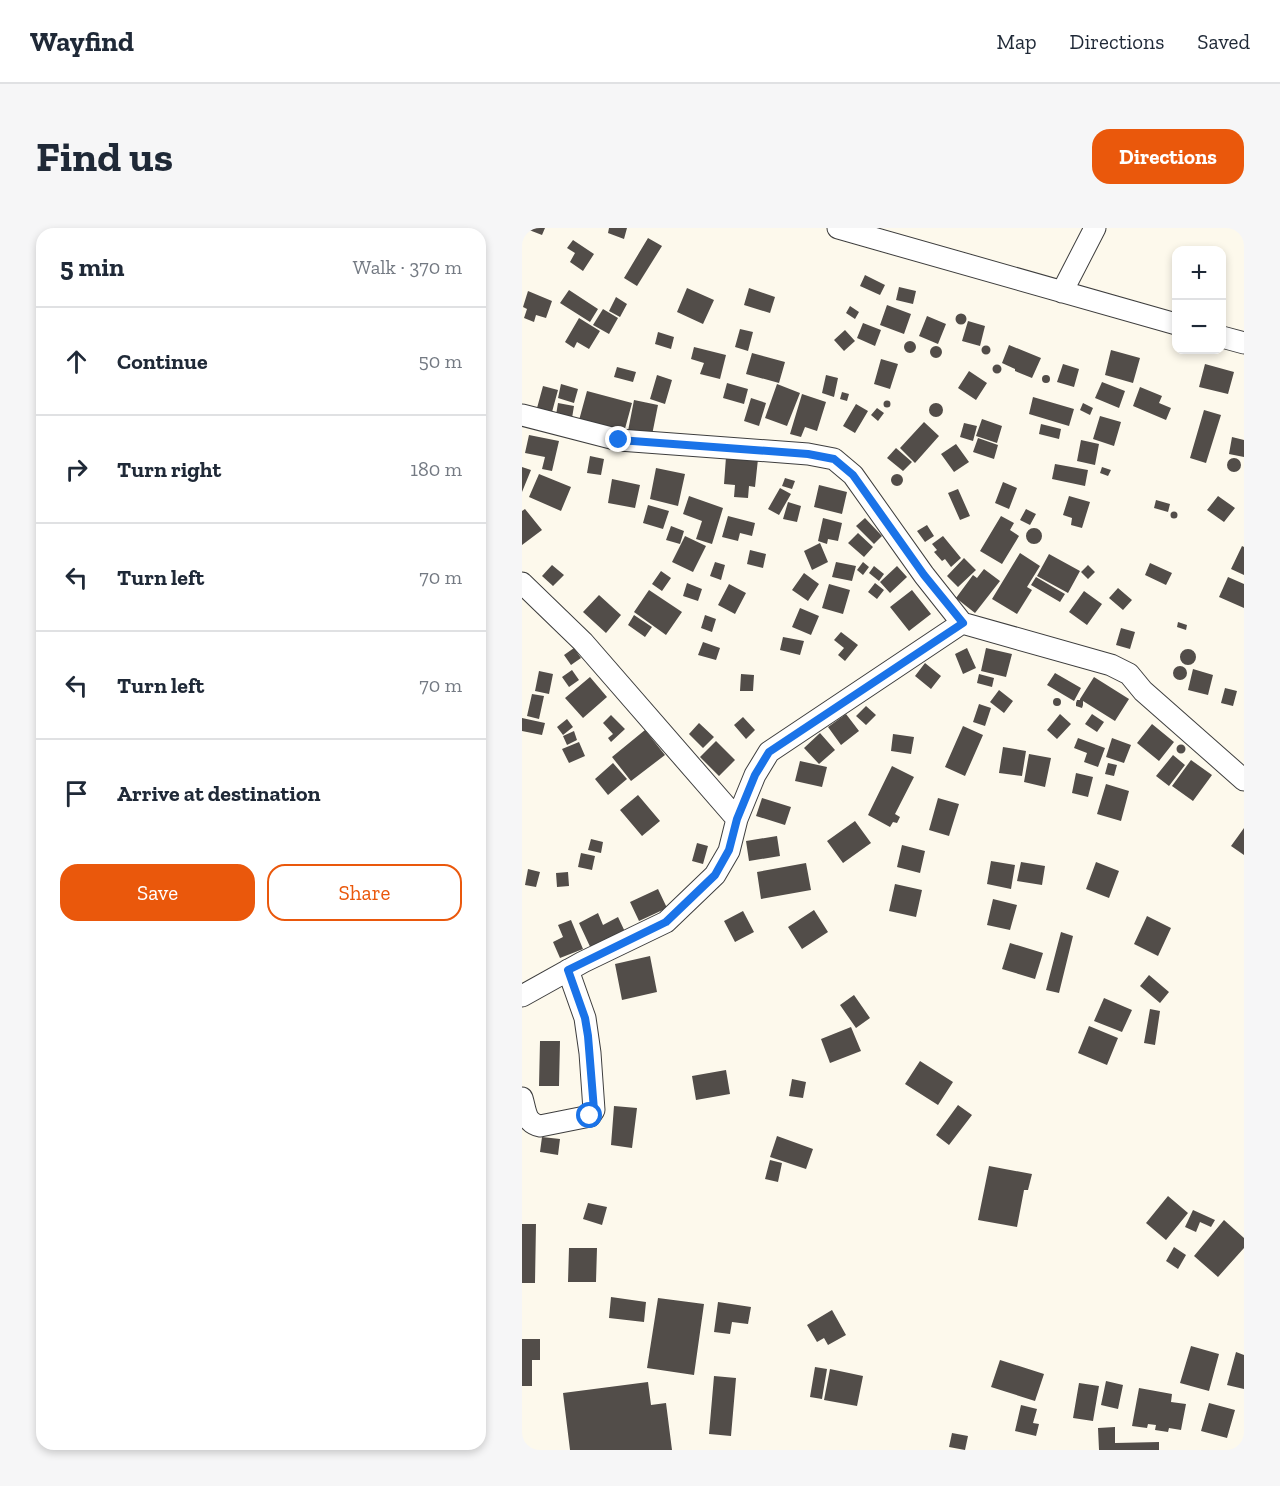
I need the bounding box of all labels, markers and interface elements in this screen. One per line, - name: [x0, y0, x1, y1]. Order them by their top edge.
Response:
- text: Wayfind: [30, 25, 134, 58]
- text: Map: [997, 29, 1037, 54]
- text: Directions: [1070, 29, 1164, 54]
- text: Saved: [1197, 29, 1250, 54]
- button: Directions: [1092, 129, 1244, 184]
- text: Find us: [36, 131, 173, 182]
- map controls: [1172, 246, 1226, 354]
- button: +: [1172, 246, 1226, 300]
- text: 5 min: [60, 251, 124, 283]
- text: Walk · 370 m: [353, 255, 462, 279]
- button: −: [1172, 300, 1226, 354]
- icon: ahead: [60, 345, 93, 378]
- text: Continue: [117, 348, 208, 375]
- text: 50 m: [418, 349, 462, 373]
- route end: [605, 426, 631, 452]
- icon: right: [60, 453, 93, 486]
- text: Turn right: [117, 456, 221, 483]
- text: 180 m: [410, 457, 462, 481]
- icon: left: [60, 561, 93, 594]
- text: Turn left: [117, 564, 204, 591]
- text: 70 m: [419, 565, 462, 589]
- icon: left: [60, 669, 93, 702]
- text: Turn left: [117, 672, 204, 699]
- text: 70 m: [419, 673, 462, 697]
- icon: arrive: [60, 777, 93, 810]
- text: Arrive at destination: [117, 780, 320, 807]
- button: Save: [60, 864, 255, 921]
- button: Share: [267, 864, 462, 921]
- route start: [576, 1102, 602, 1128]

